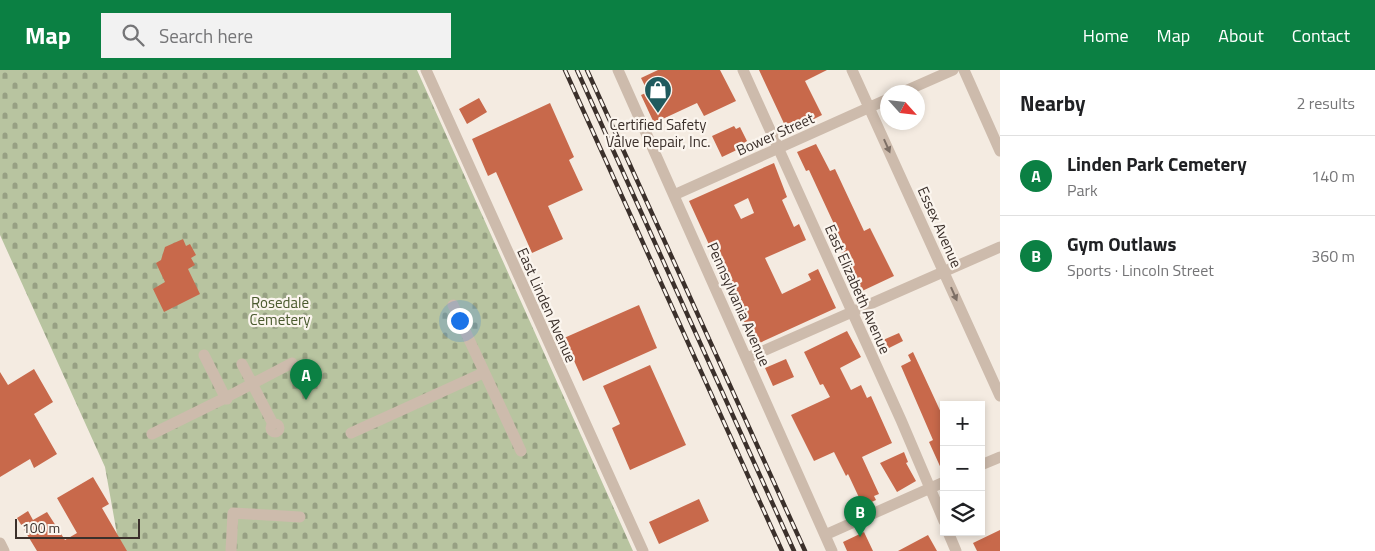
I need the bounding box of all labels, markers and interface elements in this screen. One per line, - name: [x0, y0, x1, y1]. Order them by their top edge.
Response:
- search box: [101, 13, 451, 58]
- text: Map: [25, 17, 71, 53]
- icon: search: [119, 21, 147, 49]
- text: Search here: [159, 21, 253, 50]
- text: Home: [1083, 22, 1129, 49]
- text: Map: [1157, 22, 1190, 49]
- text: About: [1218, 22, 1264, 49]
- text: Contact: [1292, 22, 1350, 49]
- shop icon: Certified Safety Valve Repair, Inc.: [643, 75, 673, 114]
- north arrow: [880, 85, 925, 130]
- text: Nearby: [1020, 87, 1085, 119]
- text: 2 results: [1296, 91, 1355, 115]
- street label: Bower Street: [732, 106, 818, 161]
- place label: Certified Safety Valve Repair, Inc.: [605, 113, 711, 153]
- one-way arrow: [883, 139, 891, 153]
- text: Linden Park Cemetery: [1067, 149, 1247, 178]
- text: A: [1031, 164, 1041, 188]
- text: 140 m: [1311, 164, 1355, 188]
- text: Park: [1067, 178, 1098, 202]
- street label: Essex Avenue: [912, 183, 968, 271]
- street label: East Elizabeth Avenue: [819, 221, 897, 357]
- text: Gym Outlaws: [1067, 229, 1176, 258]
- street label: Pennsylvania Avenue: [701, 238, 777, 370]
- street label: East Linden Avenue: [511, 244, 583, 366]
- text: B: [1031, 244, 1041, 268]
- text: 360 m: [1311, 244, 1355, 268]
- text: Sports · Lincoln Street: [1067, 258, 1214, 282]
- one-way arrow: [950, 287, 958, 301]
- park label: Rosedale Cemetery: [250, 291, 310, 331]
- your location: [447, 308, 473, 334]
- pin: A: [290, 359, 322, 400]
- map controls: [940, 401, 985, 536]
- button: +: [940, 401, 985, 446]
- button: −: [940, 446, 985, 491]
- button: layers: [940, 491, 985, 536]
- pin: B: [844, 496, 876, 537]
- scale bar: [15, 516, 140, 539]
- text: 100 m: [22, 517, 60, 538]

